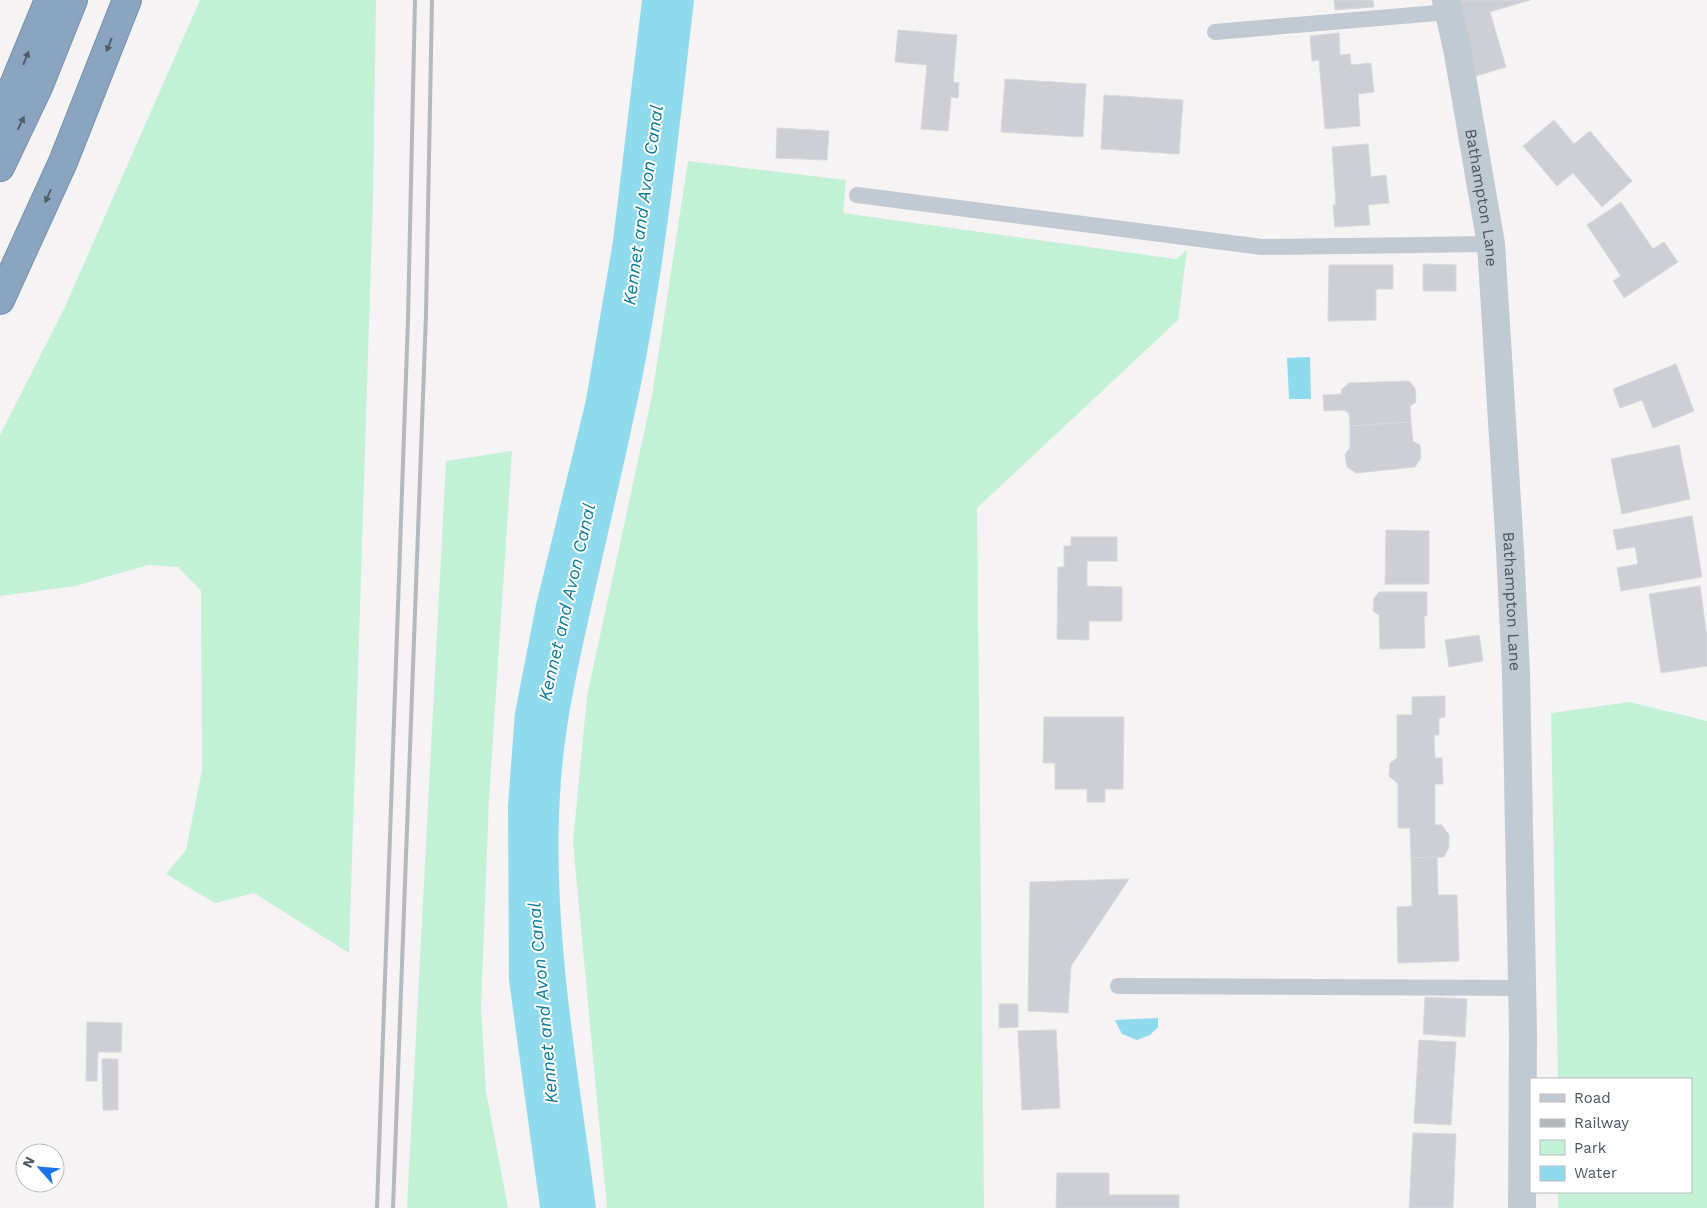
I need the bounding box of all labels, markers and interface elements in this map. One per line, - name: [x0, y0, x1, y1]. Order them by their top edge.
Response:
- one-way arrow: [105, 38, 112, 53]
- one-way arrow: [22, 51, 30, 65]
- water label: Kennet and Avon Canal: [618, 103, 667, 306]
- one-way arrow: [17, 116, 25, 130]
- street label: Bathampton Lane: [1461, 127, 1501, 267]
- one-way arrow: [43, 189, 51, 203]
- water label: Kennet and Avon Canal: [534, 501, 599, 703]
- street label: Bathampton Lane: [1499, 531, 1525, 671]
- water label: Kennet and Avon Canal: [523, 902, 562, 1105]
- legend: [1530, 1078, 1692, 1193]
- text: Road: [1574, 1089, 1611, 1107]
- text: Railway: [1574, 1114, 1629, 1132]
- text: Park: [1574, 1139, 1607, 1157]
- north arrow: [15, 1143, 65, 1193]
- text: N: [19, 1154, 38, 1170]
- text: Water: [1574, 1164, 1617, 1182]

